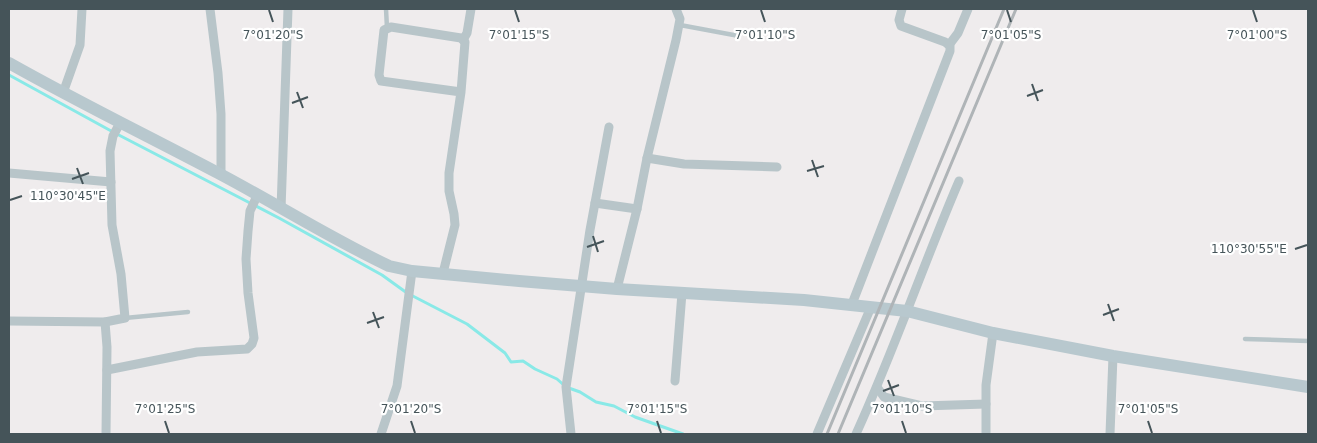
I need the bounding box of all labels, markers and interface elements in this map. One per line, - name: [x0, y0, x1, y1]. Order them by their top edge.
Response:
- text: 7°01'20"S: [243, 28, 303, 42]
- text: 7°01'15"S: [489, 28, 549, 42]
- text: 7°01'10"S: [735, 28, 795, 42]
- text: 7°01'05"S: [981, 28, 1041, 42]
- text: 7°01'00"S: [1227, 28, 1287, 42]
- text: 110°30'45"E: [30, 189, 106, 203]
- text: 110°30'55"E: [1211, 242, 1287, 256]
- text: 7°01'25"S: [135, 402, 195, 416]
- text: 7°01'20"S: [381, 402, 441, 416]
- text: 7°01'15"S: [627, 402, 687, 416]
- text: 7°01'10"S: [872, 402, 932, 416]
- text: 7°01'05"S: [1118, 402, 1178, 416]

